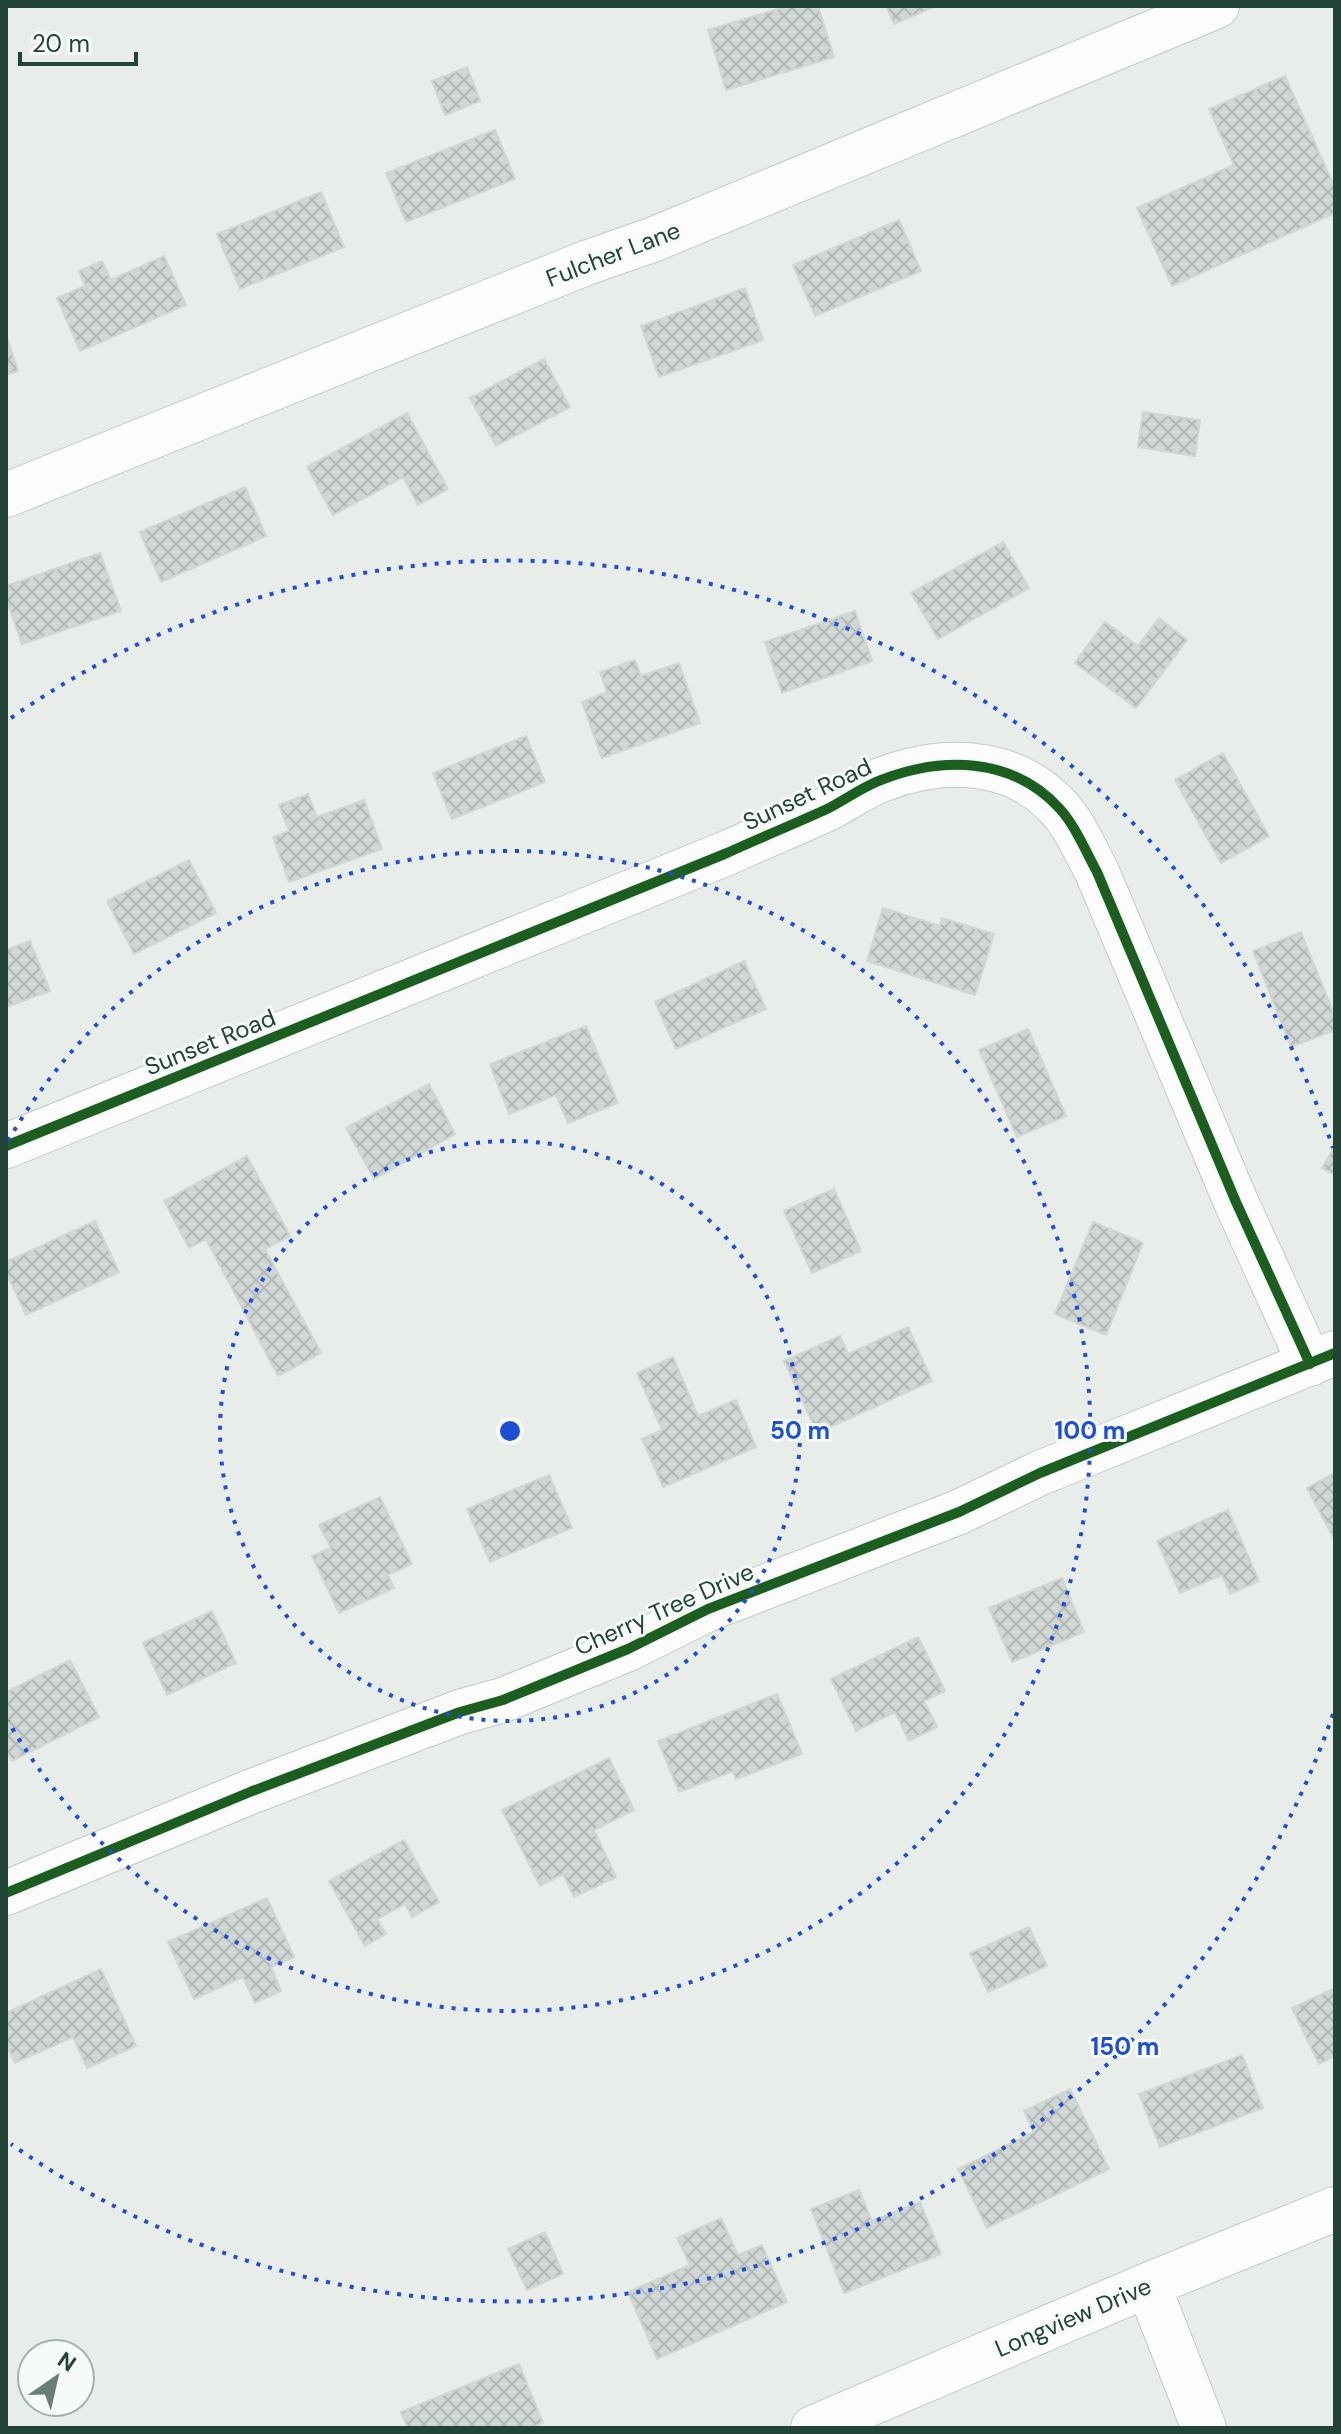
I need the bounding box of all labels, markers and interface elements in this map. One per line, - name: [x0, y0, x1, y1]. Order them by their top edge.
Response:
- scale bar: [20, 16, 136, 66]
- text: 20 m: [32, 28, 90, 59]
- street label: Fulcher Lane: [541, 214, 685, 294]
- street label: Sunset Road: [738, 751, 876, 837]
- street label: Sunset Road: [140, 1002, 280, 1082]
- text: 50 m: [770, 1415, 830, 1446]
- text: 100 m: [1055, 1415, 1125, 1446]
- centre of rings: [496, 1417, 524, 1445]
- street label: Cherry Tree Drive: [569, 1556, 759, 1662]
- text: 150 m: [1091, 2031, 1159, 2062]
- street label: Longview Drive: [990, 2270, 1156, 2364]
- north arrow: [16, 2338, 96, 2418]
- text: N: [52, 2345, 82, 2378]

